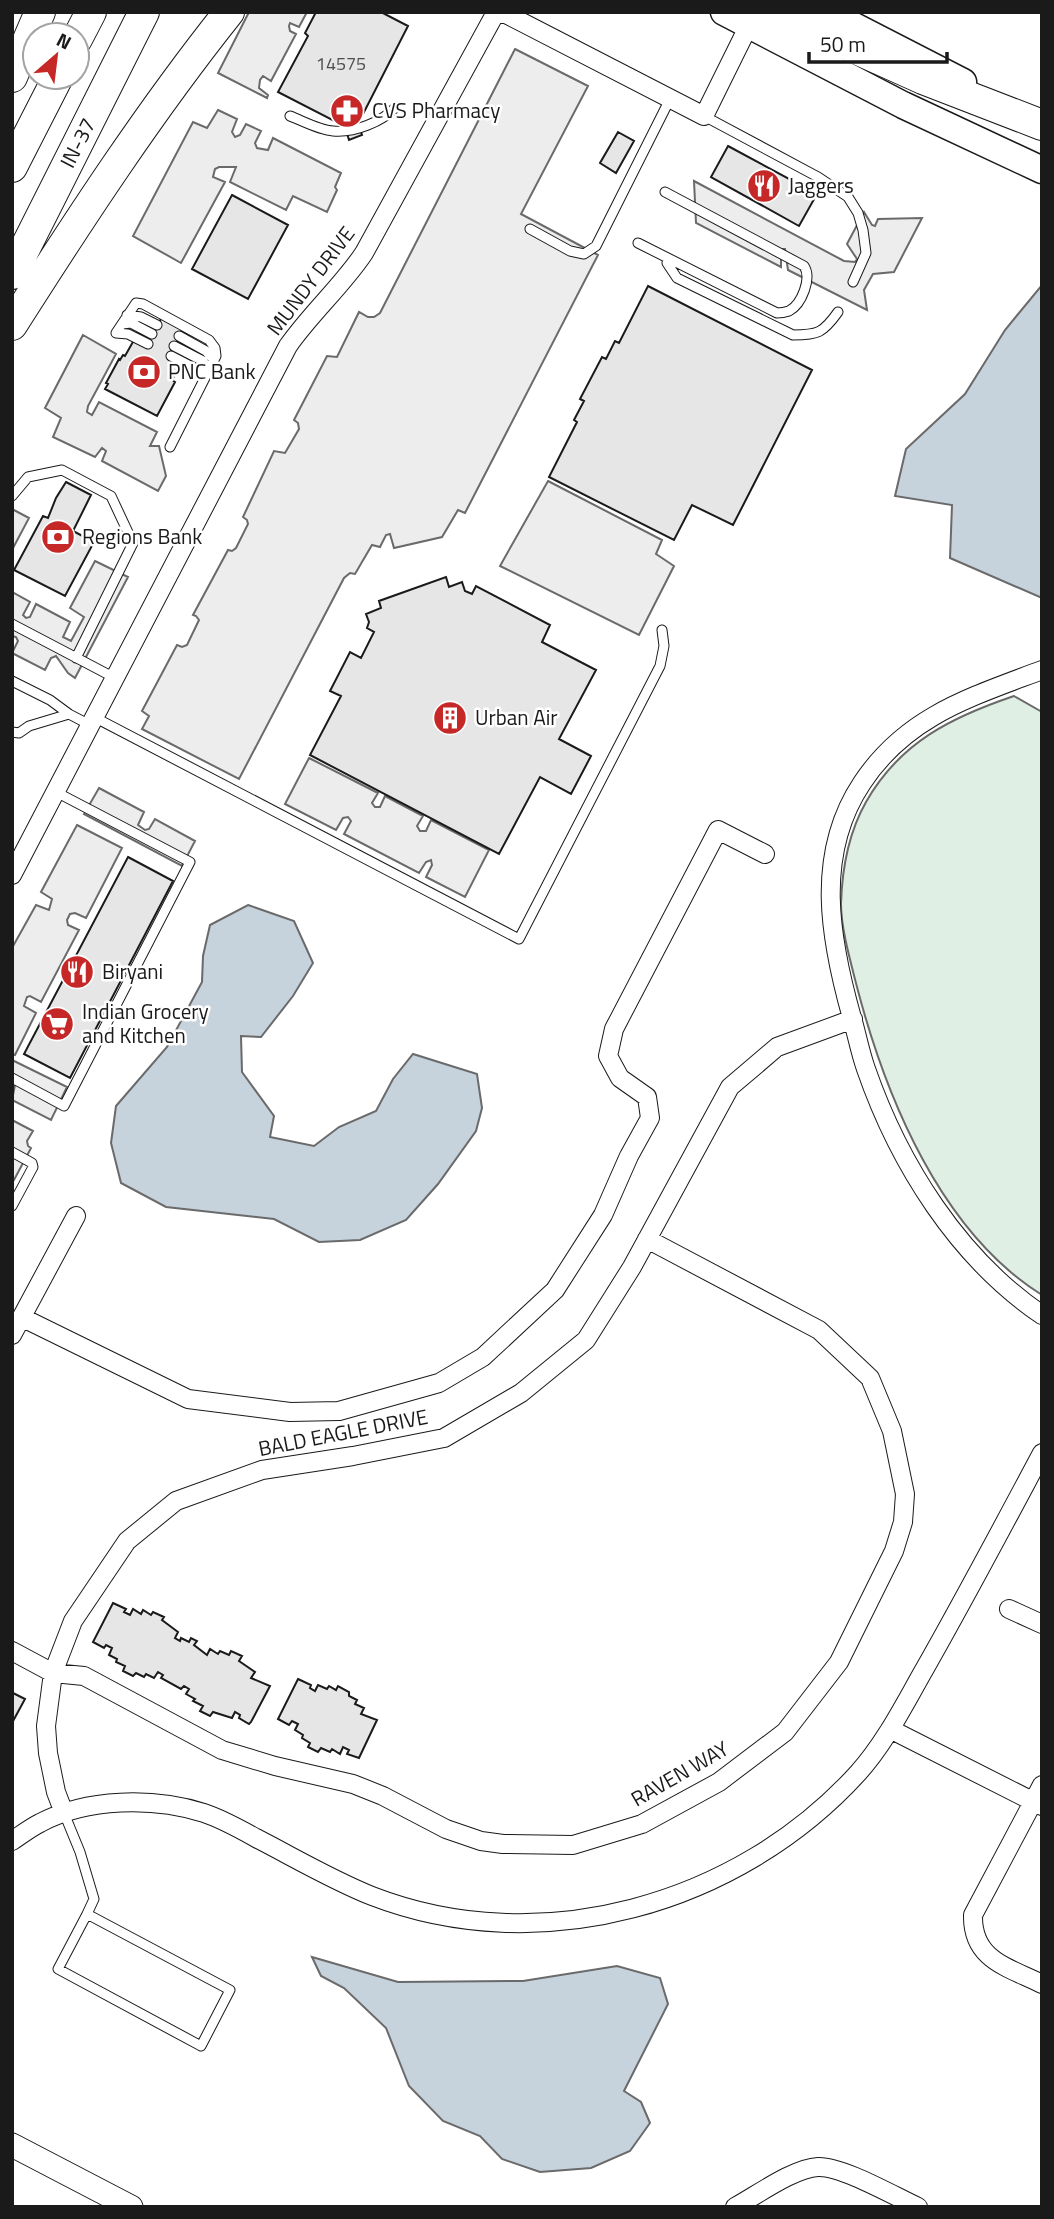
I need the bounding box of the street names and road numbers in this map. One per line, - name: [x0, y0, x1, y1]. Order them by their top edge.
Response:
- street label: IN-37: [51, 112, 103, 173]
- street label: MUNDY DRIVE: [258, 219, 362, 342]
- street label: BALD EAGLE DRIVE: [255, 1400, 430, 1464]
- street label: RAVEN WAY: [625, 1732, 735, 1814]

